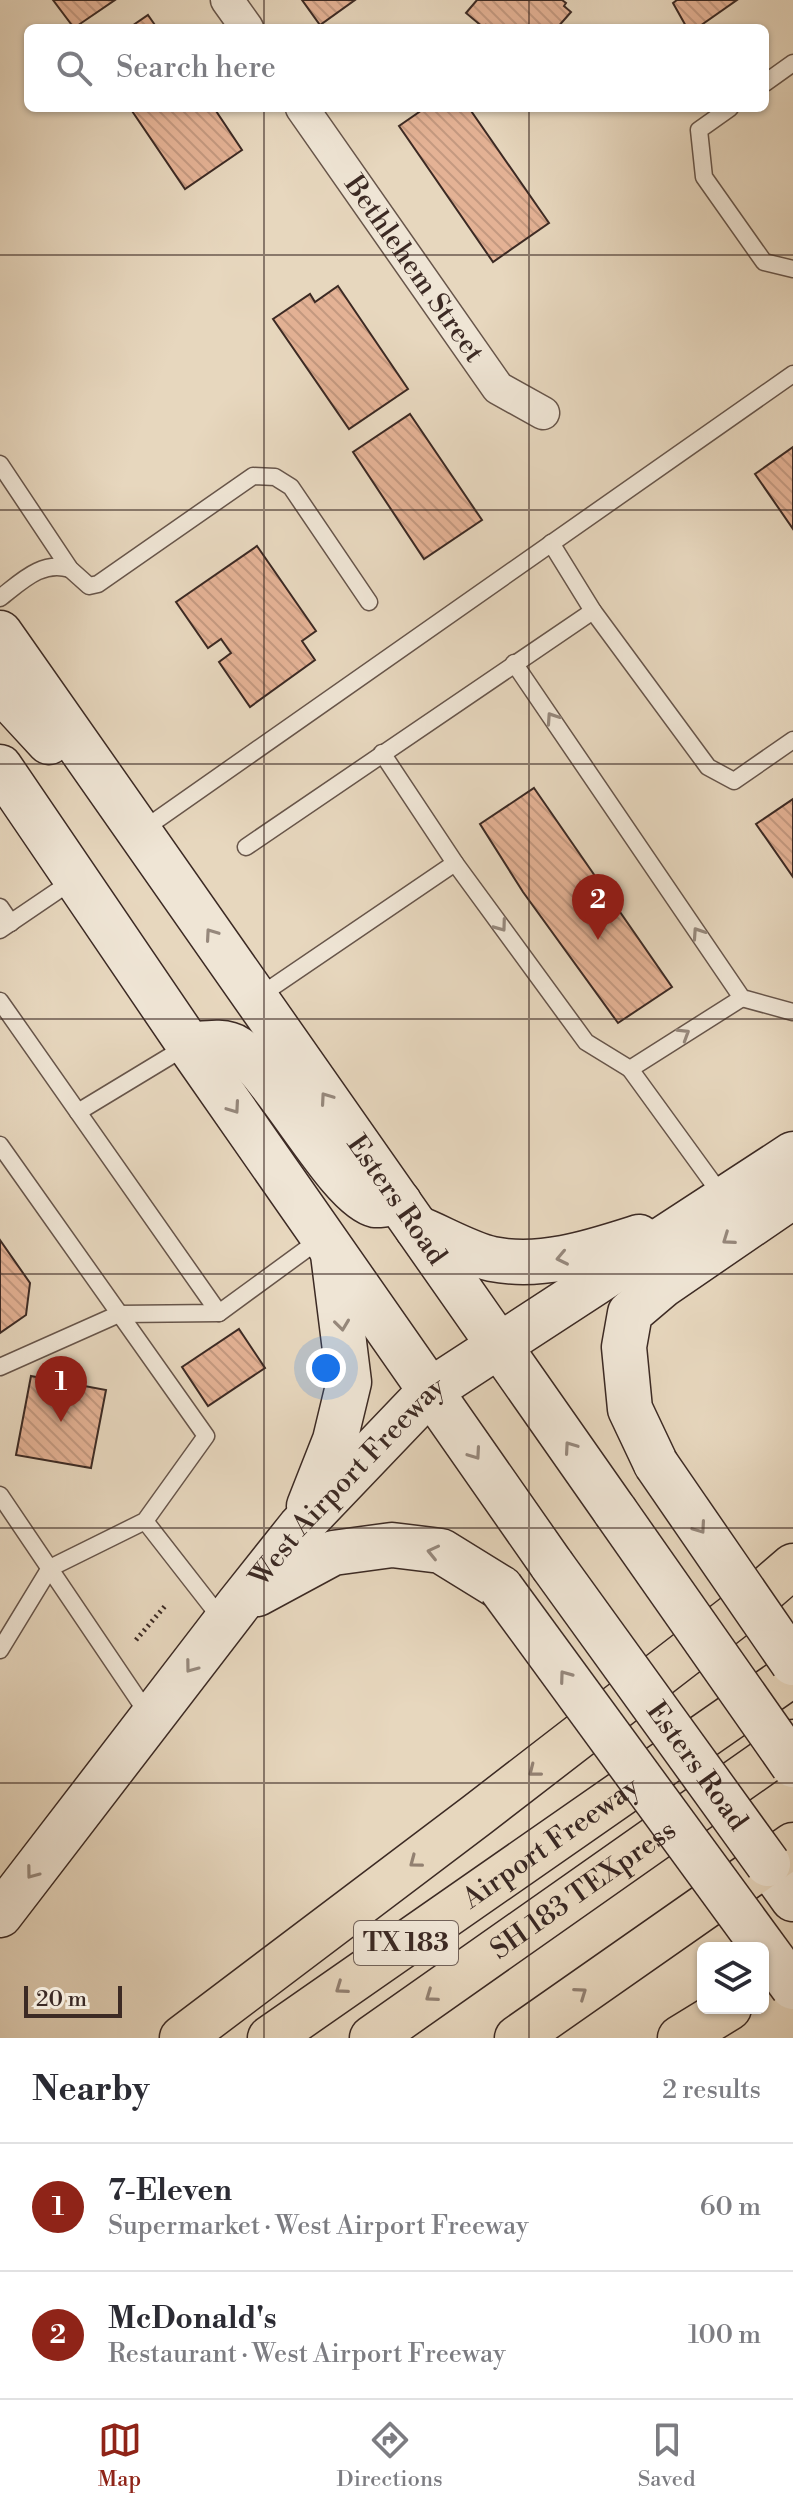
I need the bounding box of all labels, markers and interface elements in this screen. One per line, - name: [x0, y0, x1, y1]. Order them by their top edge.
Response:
- search box: [24, 24, 769, 112]
- icon: search: [52, 46, 96, 90]
- text: Search here: [116, 49, 276, 87]
- street label: Bethlehem Street: [336, 167, 492, 369]
- one-way arrow: [547, 712, 562, 727]
- pin: 2: [572, 874, 624, 940]
- one-way arrow: [491, 917, 506, 932]
- one-way arrow: [693, 928, 708, 942]
- one-way arrow: [206, 929, 221, 943]
- one-way arrow: [676, 1029, 690, 1044]
- one-way arrow: [321, 1092, 336, 1106]
- one-way arrow: [224, 1100, 239, 1114]
- street label: Esters Road: [339, 1128, 455, 1272]
- one-way arrow: [723, 1229, 737, 1244]
- one-way arrow: [556, 1249, 570, 1266]
- one-way arrow: [334, 1319, 351, 1332]
- your location: [306, 1348, 346, 1388]
- pin: 1: [35, 1356, 87, 1422]
- street label: West Airport Freeway: [241, 1368, 451, 1594]
- one-way arrow: [565, 1441, 580, 1455]
- one-way arrow: [465, 1446, 480, 1460]
- one-way arrow: [690, 1520, 705, 1534]
- one-way arrow: [426, 1544, 440, 1561]
- one-way arrow: [186, 1658, 200, 1673]
- one-way arrow: [560, 1670, 575, 1685]
- street label: Esters Road: [639, 1695, 756, 1837]
- one-way arrow: [529, 1761, 543, 1775]
- street label: Airport Freeway: [455, 1769, 646, 1917]
- street label: SH 183 TEXpress: [483, 1812, 683, 1967]
- one-way arrow: [409, 1852, 424, 1866]
- one-way arrow: [28, 1864, 42, 1879]
- road number: TX 183: [354, 1921, 458, 1965]
- map controls: [697, 1942, 769, 2014]
- button: layers: [697, 1942, 769, 2014]
- one-way arrow: [335, 1978, 349, 1993]
- scale bar: [24, 1982, 122, 2018]
- text: 20 m: [36, 1986, 87, 2013]
- one-way arrow: [426, 1986, 440, 2001]
- one-way arrow: [573, 1988, 587, 2003]
- text: Nearby: [32, 2069, 150, 2111]
- text: 2 results: [662, 2074, 761, 2106]
- text: 7-Eleven: [108, 2172, 232, 2210]
- text: 1: [52, 2191, 64, 2223]
- text: 60 m: [700, 2191, 761, 2223]
- text: Supermarket · West Airport Freeway: [108, 2210, 529, 2242]
- text: McDonald's: [108, 2300, 277, 2338]
- text: 2: [50, 2319, 66, 2351]
- text: 100 m: [688, 2319, 761, 2351]
- text: Restaurant · West Airport Freeway: [108, 2338, 506, 2370]
- tab: Map: [98, 2418, 142, 2493]
- tab: Directions: [337, 2418, 443, 2493]
- tab: Saved: [638, 2418, 695, 2493]

